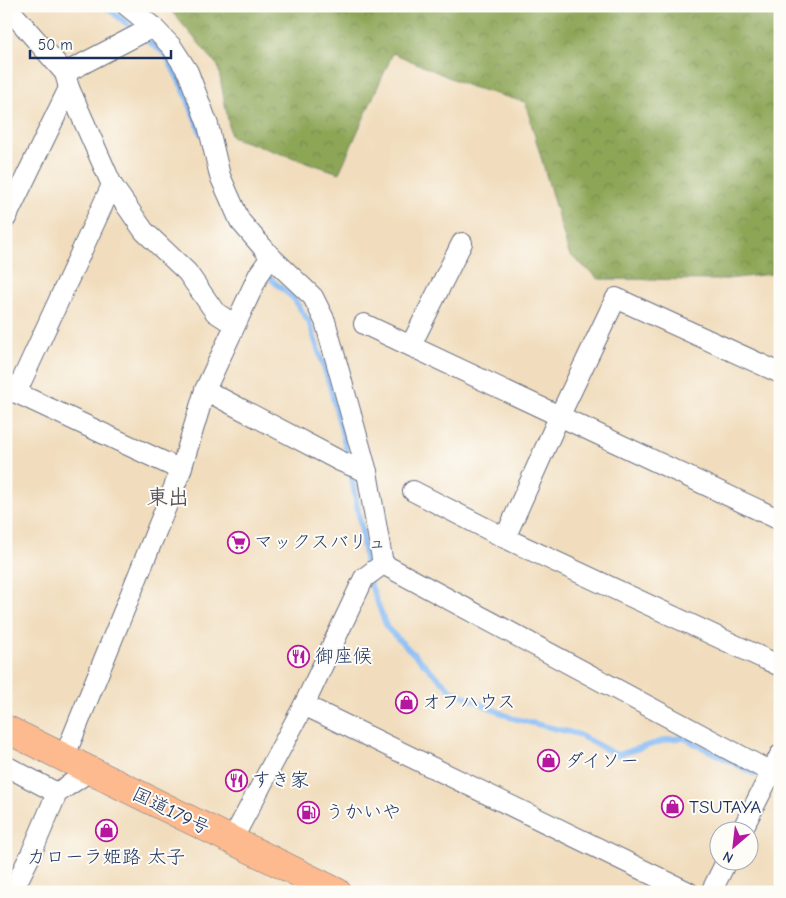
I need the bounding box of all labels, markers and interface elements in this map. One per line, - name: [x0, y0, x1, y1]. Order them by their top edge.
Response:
- scale bar: [30, 28, 171, 60]
- text: 50 m: [38, 36, 73, 54]
- district label: 東出: [147, 485, 189, 509]
- supermarket icon: マックスバリュ: [226, 530, 250, 554]
- place label: マックスバリュ: [254, 531, 387, 553]
- restaurant icon: 御座候: [287, 644, 311, 668]
- place label: 御座候: [315, 645, 372, 667]
- shop icon: オフハウス: [394, 690, 418, 714]
- place label: オフハウス: [422, 691, 516, 713]
- shop icon: ダイソー: [537, 749, 561, 773]
- place label: ダイソー: [565, 750, 639, 772]
- restaurant icon: すき家: [224, 768, 248, 792]
- place label: すき家: [252, 769, 309, 791]
- street label: 国道179号: [129, 783, 213, 839]
- shop icon: TSUTAYA: [661, 795, 685, 819]
- place label: TSUTAYA: [689, 796, 761, 818]
- fuel station icon: うかいや: [297, 800, 321, 824]
- place label: うかいや: [325, 801, 401, 823]
- shop icon: カローラ姫路 太子: [94, 819, 118, 843]
- north arrow: [708, 820, 758, 870]
- place label: カローラ姫路 太子: [27, 846, 185, 868]
- text: N: [720, 847, 736, 867]

